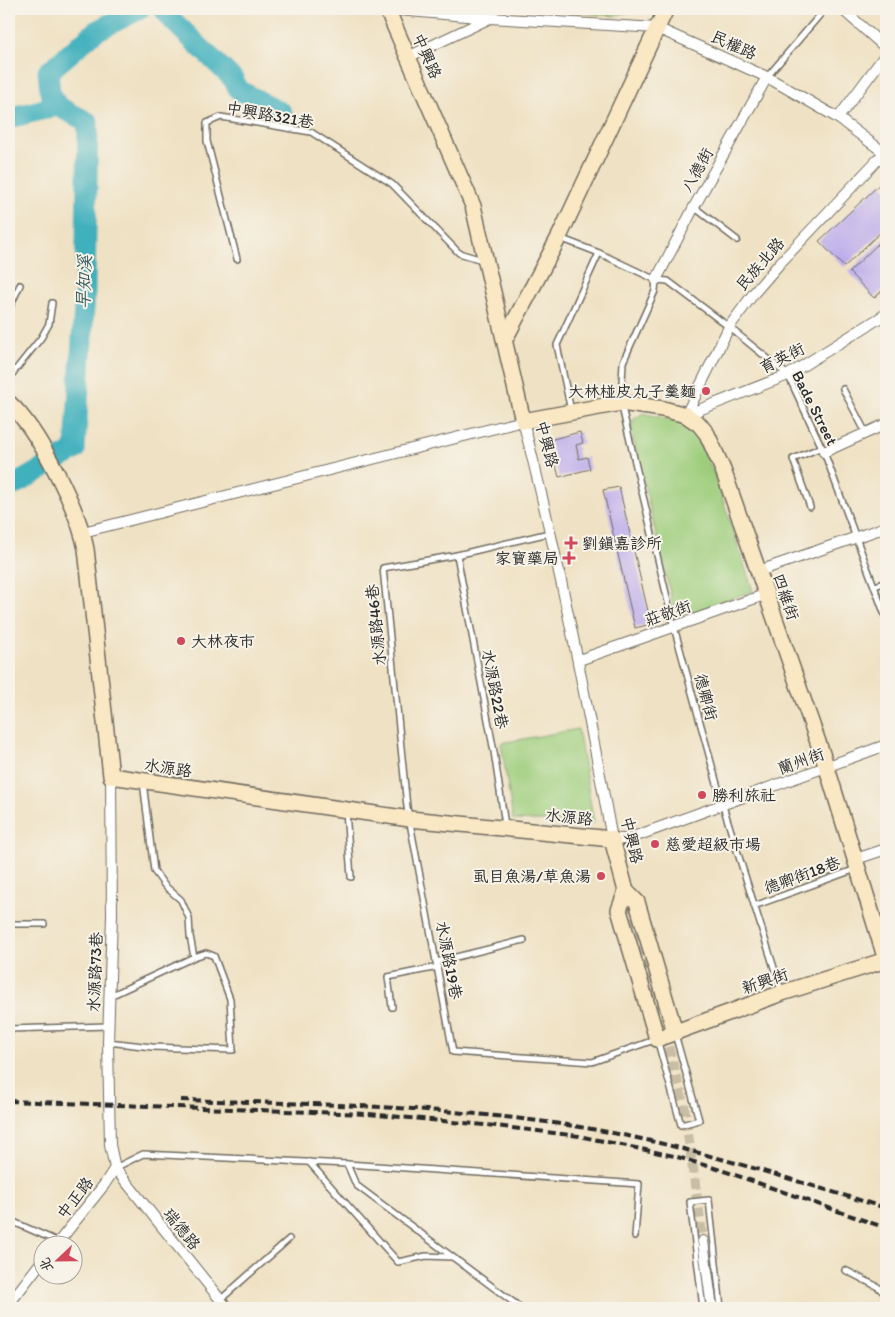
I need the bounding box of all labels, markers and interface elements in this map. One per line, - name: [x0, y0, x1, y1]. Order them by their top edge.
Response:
- street label: 民權路: [708, 27, 760, 63]
- street label: 中興路: [409, 30, 445, 82]
- street label: 中興路321巷: [225, 98, 315, 132]
- street label: 八德街: [677, 144, 717, 196]
- street label: 民族北路: [732, 234, 788, 294]
- water label: 早知溪: [72, 254, 96, 309]
- street label: 育英街: [756, 339, 808, 377]
- street label: Bade Street: [788, 367, 842, 449]
- place label: 大林椪皮丸子羹麵: [568, 382, 696, 401]
- marker: 大林椪皮丸子羹麵: [700, 385, 712, 397]
- street label: 中興路: [532, 418, 562, 470]
- place label: 劉鎮嘉診所: [582, 534, 662, 553]
- marker: 劉鎮嘉診所: [564, 536, 578, 550]
- place label: 家寶藥局: [495, 549, 559, 568]
- marker: 家寶藥局: [563, 552, 575, 564]
- street label: 四維街: [769, 571, 803, 623]
- street label: 水源路46巷: [362, 583, 390, 667]
- street label: 莊敬街: [642, 596, 694, 630]
- place label: 大林夜市: [191, 632, 255, 651]
- marker: 大林夜市: [175, 635, 187, 647]
- street label: 水源路22巷: [478, 648, 512, 730]
- street label: 德卿街: [691, 671, 721, 723]
- street label: 蘭州街: [775, 744, 827, 778]
- street label: 水源路: [143, 755, 193, 781]
- place label: 勝利旅社: [712, 786, 776, 805]
- marker: 勝利旅社: [696, 789, 708, 801]
- street label: 水源路: [544, 805, 594, 829]
- street label: 中興路: [617, 814, 647, 866]
- place label: 慈愛超級市場: [665, 835, 761, 854]
- marker: 慈愛超級市場: [649, 838, 661, 850]
- street label: 德卿街18巷: [761, 852, 843, 898]
- place label: 虱目魚湯/草魚湯: [472, 867, 591, 886]
- marker: 虱目魚湯/草魚湯: [595, 870, 607, 882]
- street label: 水源路19巷: [432, 919, 466, 1001]
- street label: 水源路73巷: [84, 931, 106, 1013]
- street label: 新興街: [739, 964, 791, 998]
- street label: 中正路: [53, 1173, 97, 1223]
- street label: 瑞德路: [160, 1204, 204, 1254]
- north arrow: [32, 1234, 82, 1284]
- text: 北: [36, 1255, 57, 1274]

